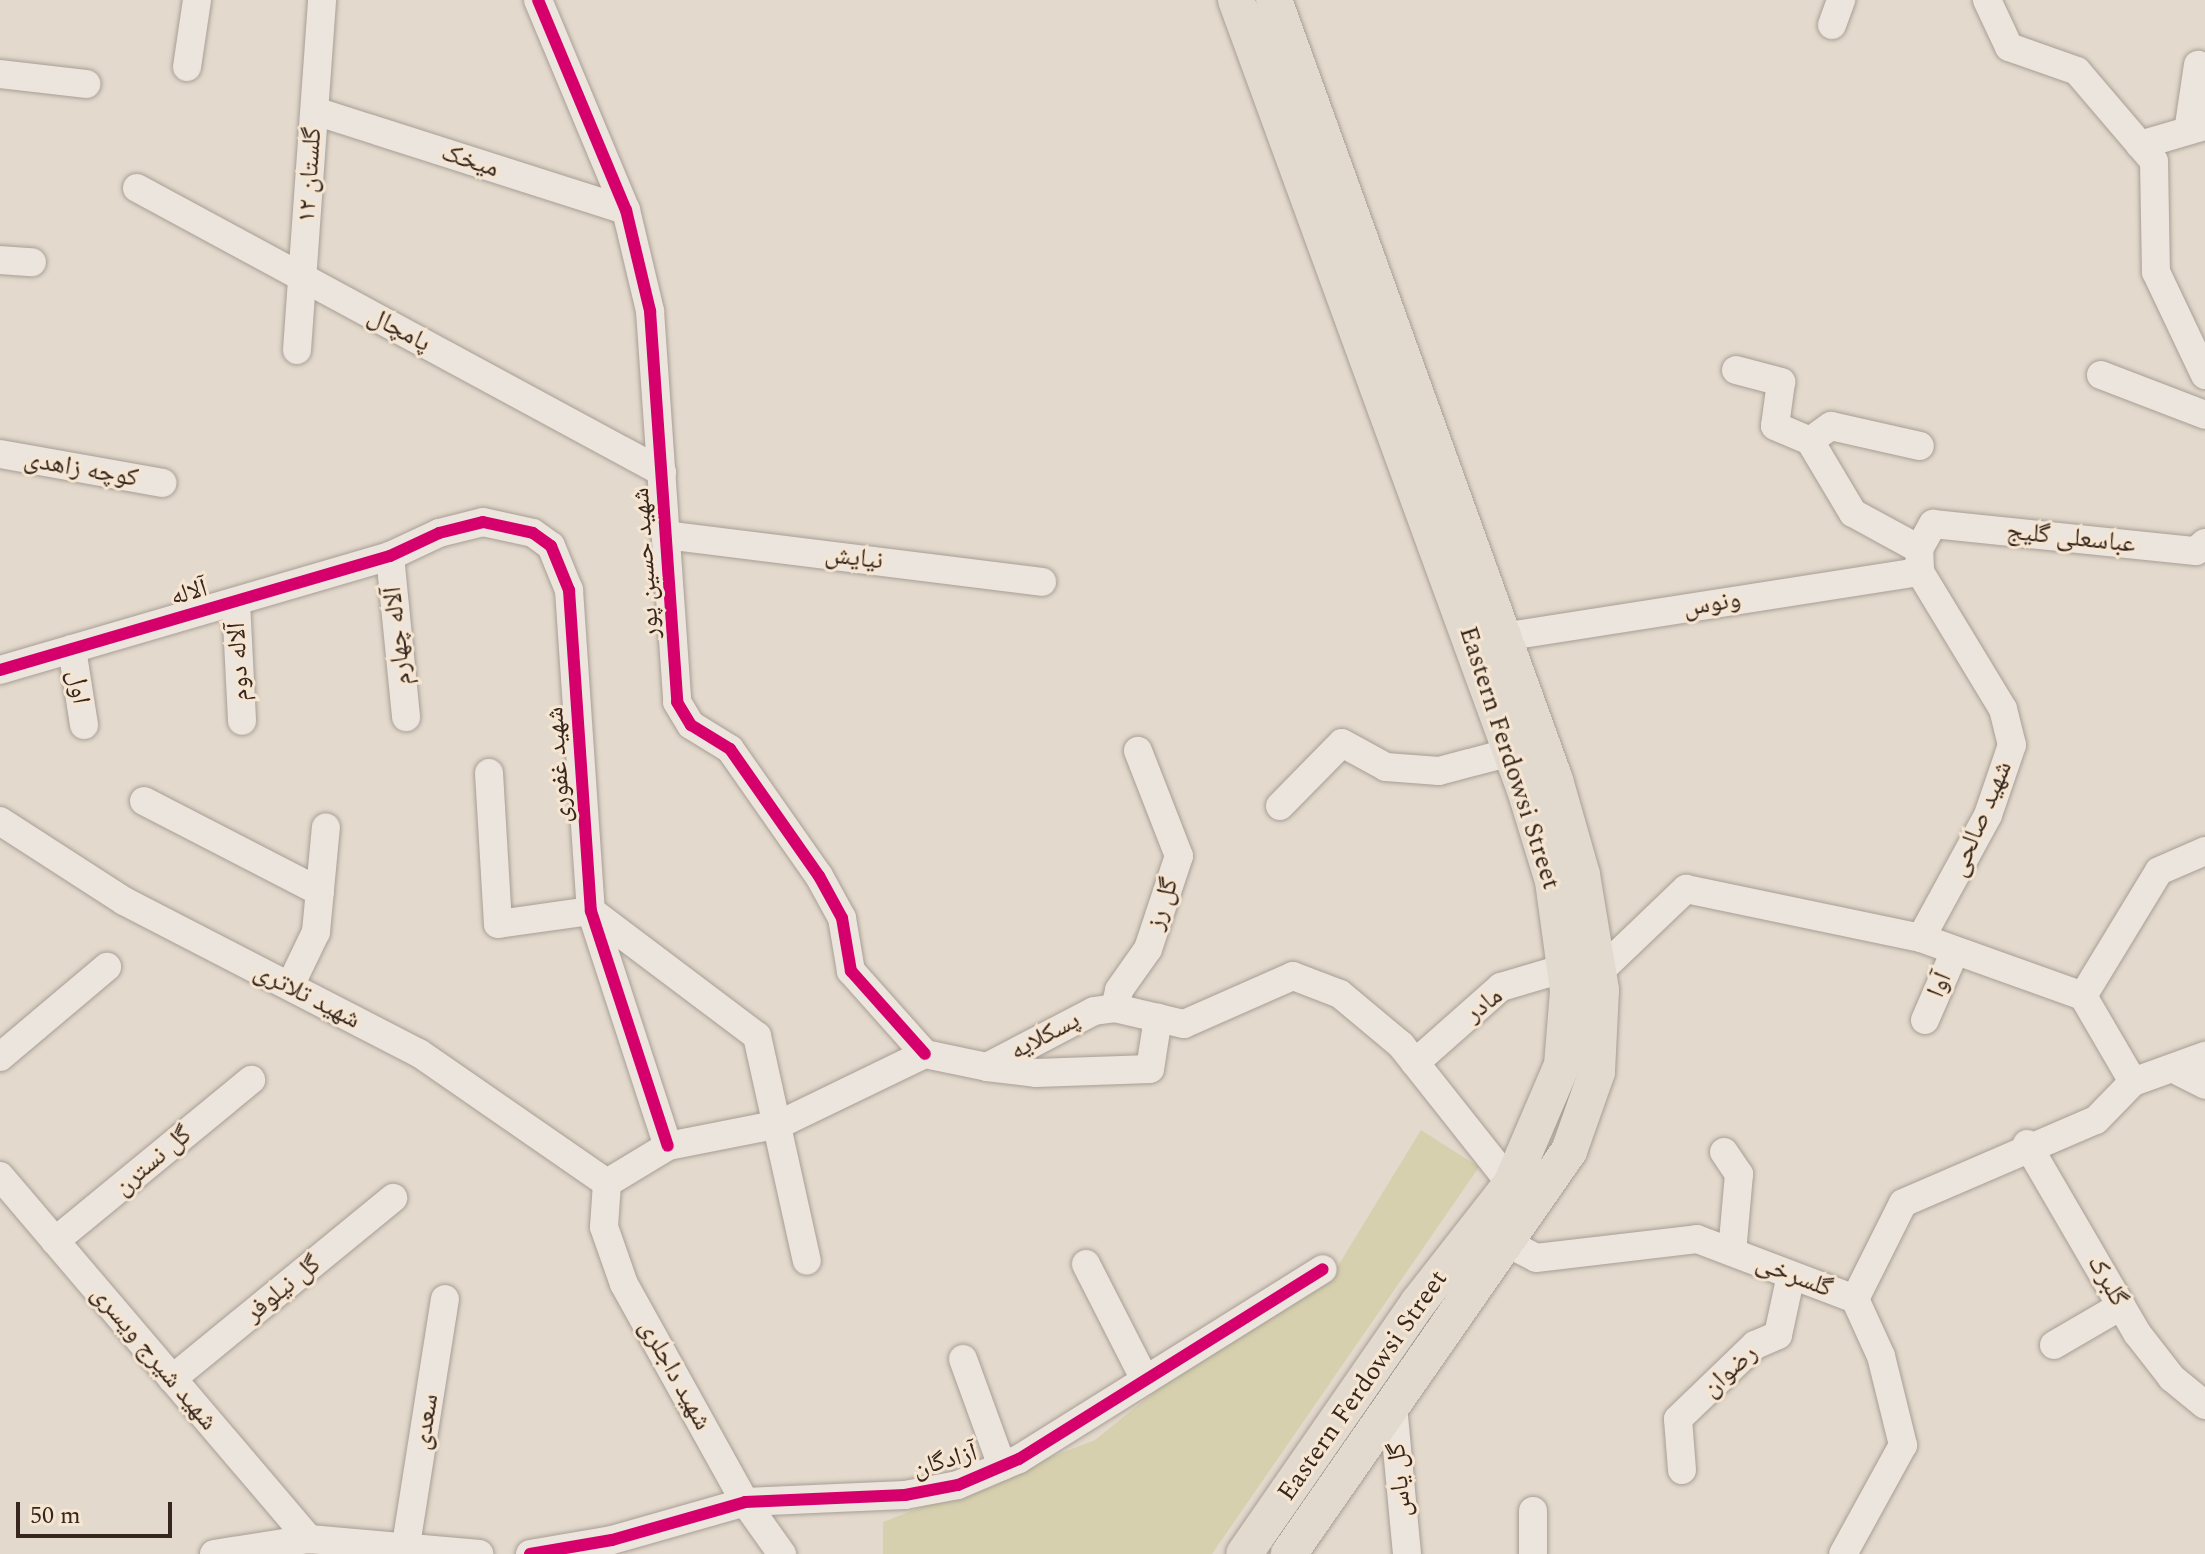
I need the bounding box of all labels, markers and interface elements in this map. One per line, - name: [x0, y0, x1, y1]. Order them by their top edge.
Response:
- street label: گلستان ۱۲: [291, 126, 329, 224]
- street label: میخک: [437, 137, 503, 185]
- street label: پامچال: [362, 301, 436, 359]
- street label: کوچه زاهدی: [21, 444, 141, 494]
- street label: شهید حسین پور: [625, 487, 667, 639]
- street label: عباسعلی گلیج: [2005, 516, 2137, 560]
- street label: نیایش: [823, 539, 885, 577]
- street label: آلاله: [167, 573, 211, 613]
- street label: ونوس: [1681, 584, 1743, 624]
- street label: آلاله چهارم: [377, 585, 419, 687]
- street label: آلاله دوم: [221, 622, 257, 702]
- street label: Eastern Ferdowsi Street: [1452, 623, 1566, 893]
- street label: اول: [60, 668, 96, 706]
- street label: شهید غفوری: [539, 706, 579, 824]
- street label: شهید صالحی: [1943, 756, 2019, 882]
- street label: گل رز: [1140, 874, 1186, 934]
- street label: شهید تلاتری: [248, 956, 366, 1036]
- street label: آوا: [1921, 968, 1959, 1002]
- street label: مادر: [1459, 981, 1509, 1029]
- street label: پسکلایه: [1005, 1005, 1085, 1067]
- street label: گل نسترن: [108, 1119, 198, 1203]
- street label: گلسرخی: [1751, 1247, 1837, 1305]
- street label: گل نیلوفر: [239, 1249, 327, 1329]
- street label: گلبرک: [2080, 1250, 2134, 1312]
- street label: Eastern Ferdowsi Street: [1271, 1265, 1455, 1507]
- street label: شهید شیرج ویسری: [84, 1279, 224, 1437]
- street label: شهید داجلری: [632, 1314, 718, 1436]
- street label: رضوان: [1696, 1338, 1764, 1404]
- street label: سعدی: [406, 1392, 446, 1452]
- street label: آزادگان: [909, 1437, 981, 1485]
- street label: گل یاس: [1381, 1442, 1419, 1518]
- scale bar: [20, 1486, 176, 1536]
- text: 50 m: [30, 1498, 81, 1534]

